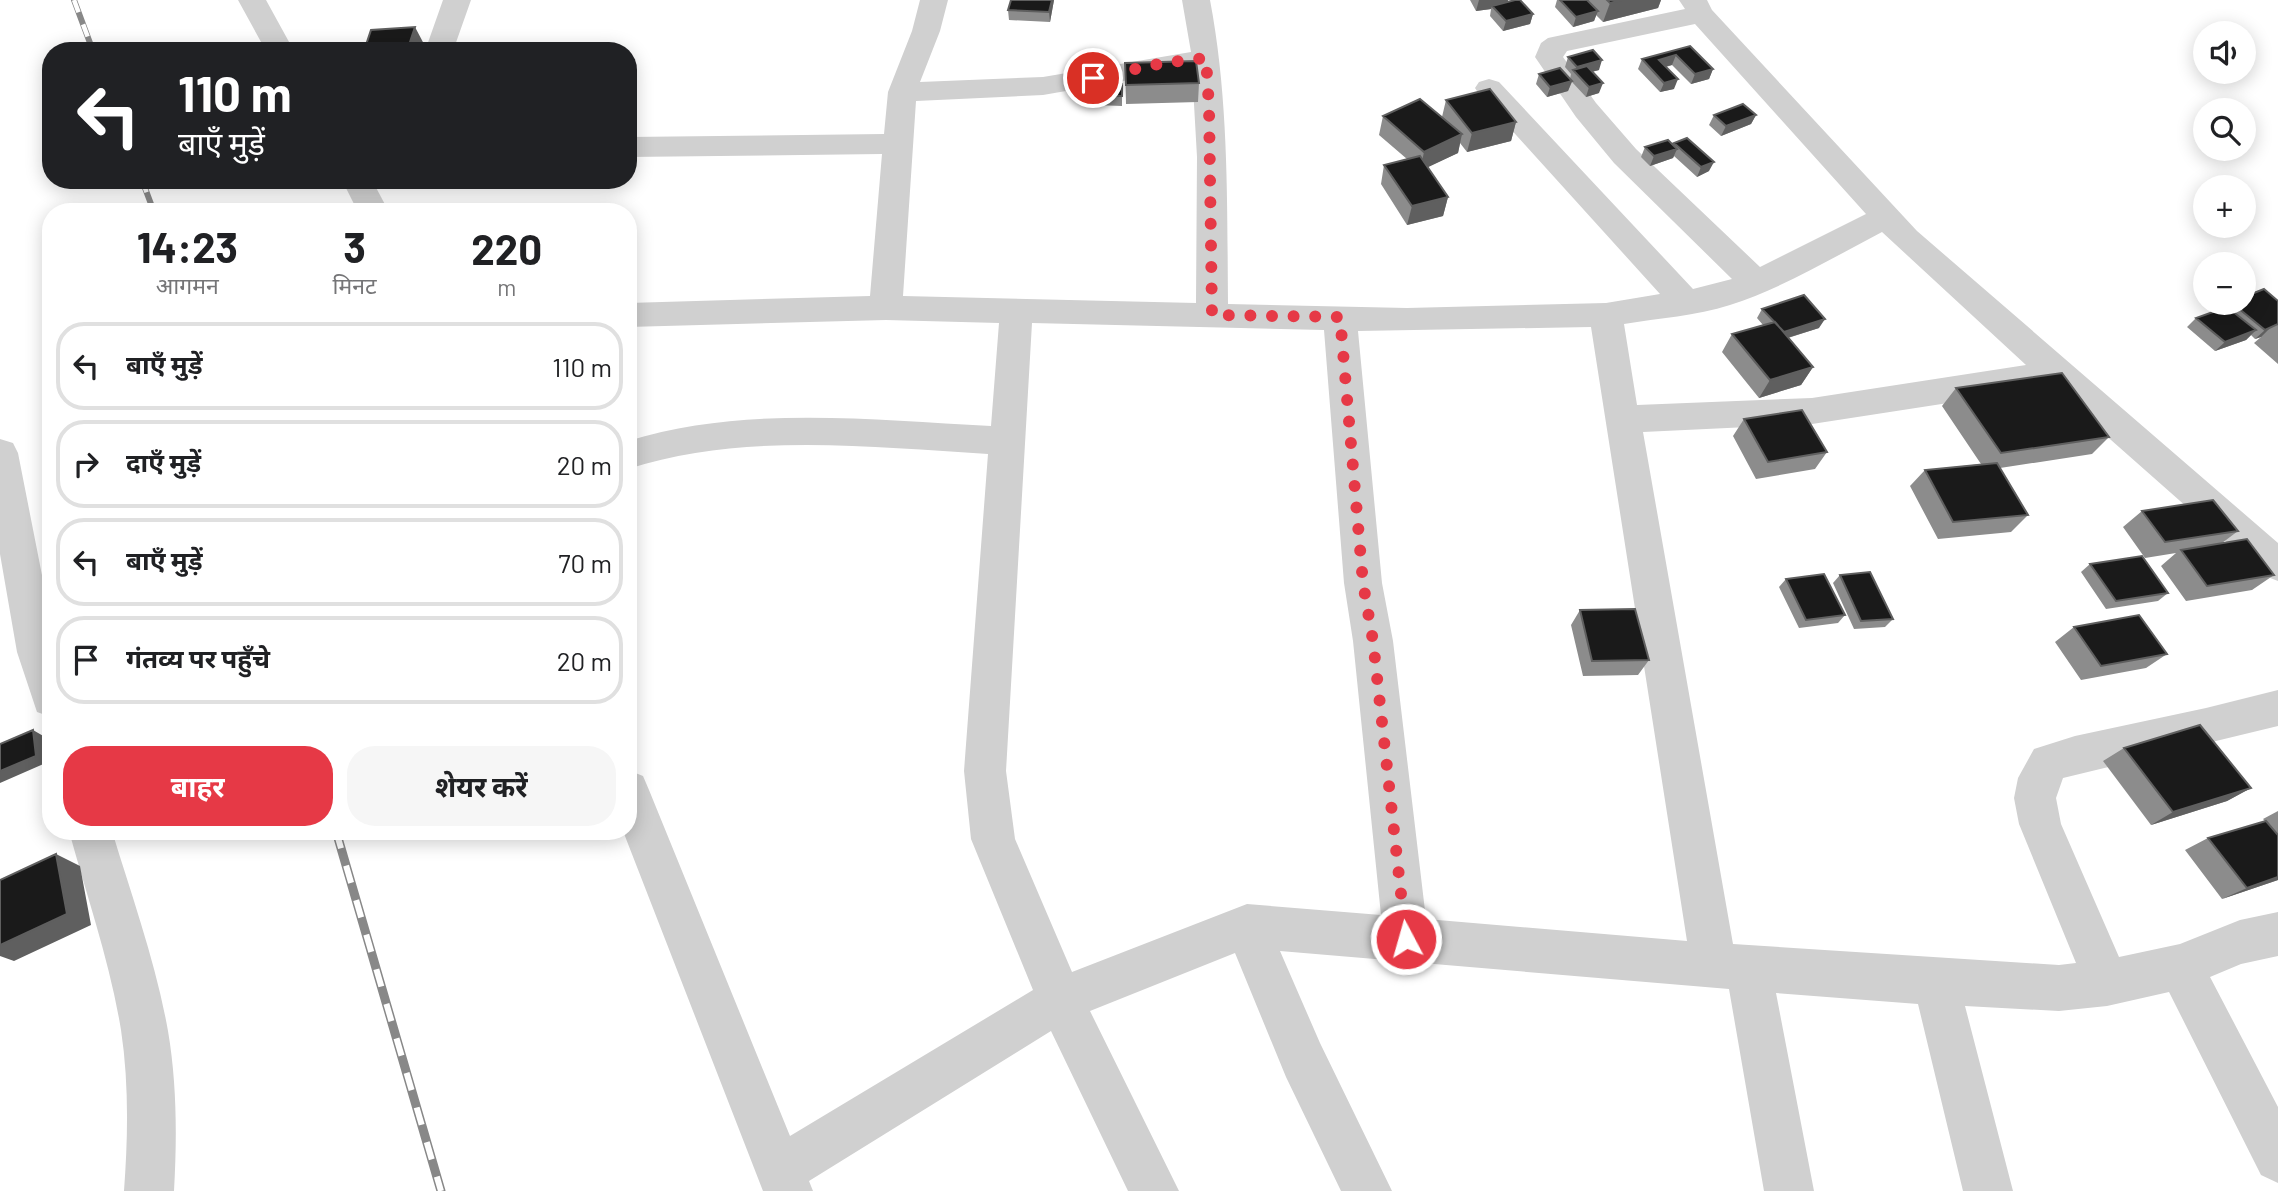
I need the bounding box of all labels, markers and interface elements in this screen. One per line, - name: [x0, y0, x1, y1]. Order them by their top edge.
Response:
- map controls: [2193, 21, 2256, 315]
- button: sound: [2193, 21, 2256, 84]
- pin: [1063, 48, 1123, 108]
- icon: arrive: [1074, 59, 1112, 97]
- text: 110 m: [178, 63, 292, 122]
- icon: left: [63, 70, 154, 161]
- button: search: [2193, 98, 2256, 161]
- text: बाएँ मुड़ें: [178, 123, 265, 161]
- button: +: [2193, 175, 2256, 238]
- text: 14:23: [137, 221, 238, 271]
- text: 3: [343, 221, 366, 271]
- text: 220: [471, 223, 542, 273]
- button: −: [2193, 252, 2256, 315]
- text: आगमन: [156, 271, 219, 299]
- text: मिनट: [333, 271, 377, 299]
- text: m: [497, 273, 516, 301]
- icon: left: [67, 347, 105, 385]
- text: बाएँ मुड़ें: [126, 348, 203, 379]
- text: 110 m: [552, 351, 612, 382]
- icon: right: [67, 445, 105, 483]
- text: दाएँ मुड़ें: [126, 446, 201, 477]
- text: 20 m: [557, 449, 612, 480]
- icon: left: [67, 543, 105, 581]
- text: बाएँ मुड़ें: [126, 544, 203, 575]
- text: 70 m: [558, 547, 612, 578]
- icon: arrive: [67, 641, 105, 679]
- text: गंतव्य पर पहुँचे: [126, 642, 270, 673]
- text: 20 m: [557, 645, 612, 676]
- button: बाहर: [63, 746, 333, 826]
- button: शेयर करें: [347, 746, 616, 826]
- position arrow: [1369, 902, 1443, 976]

